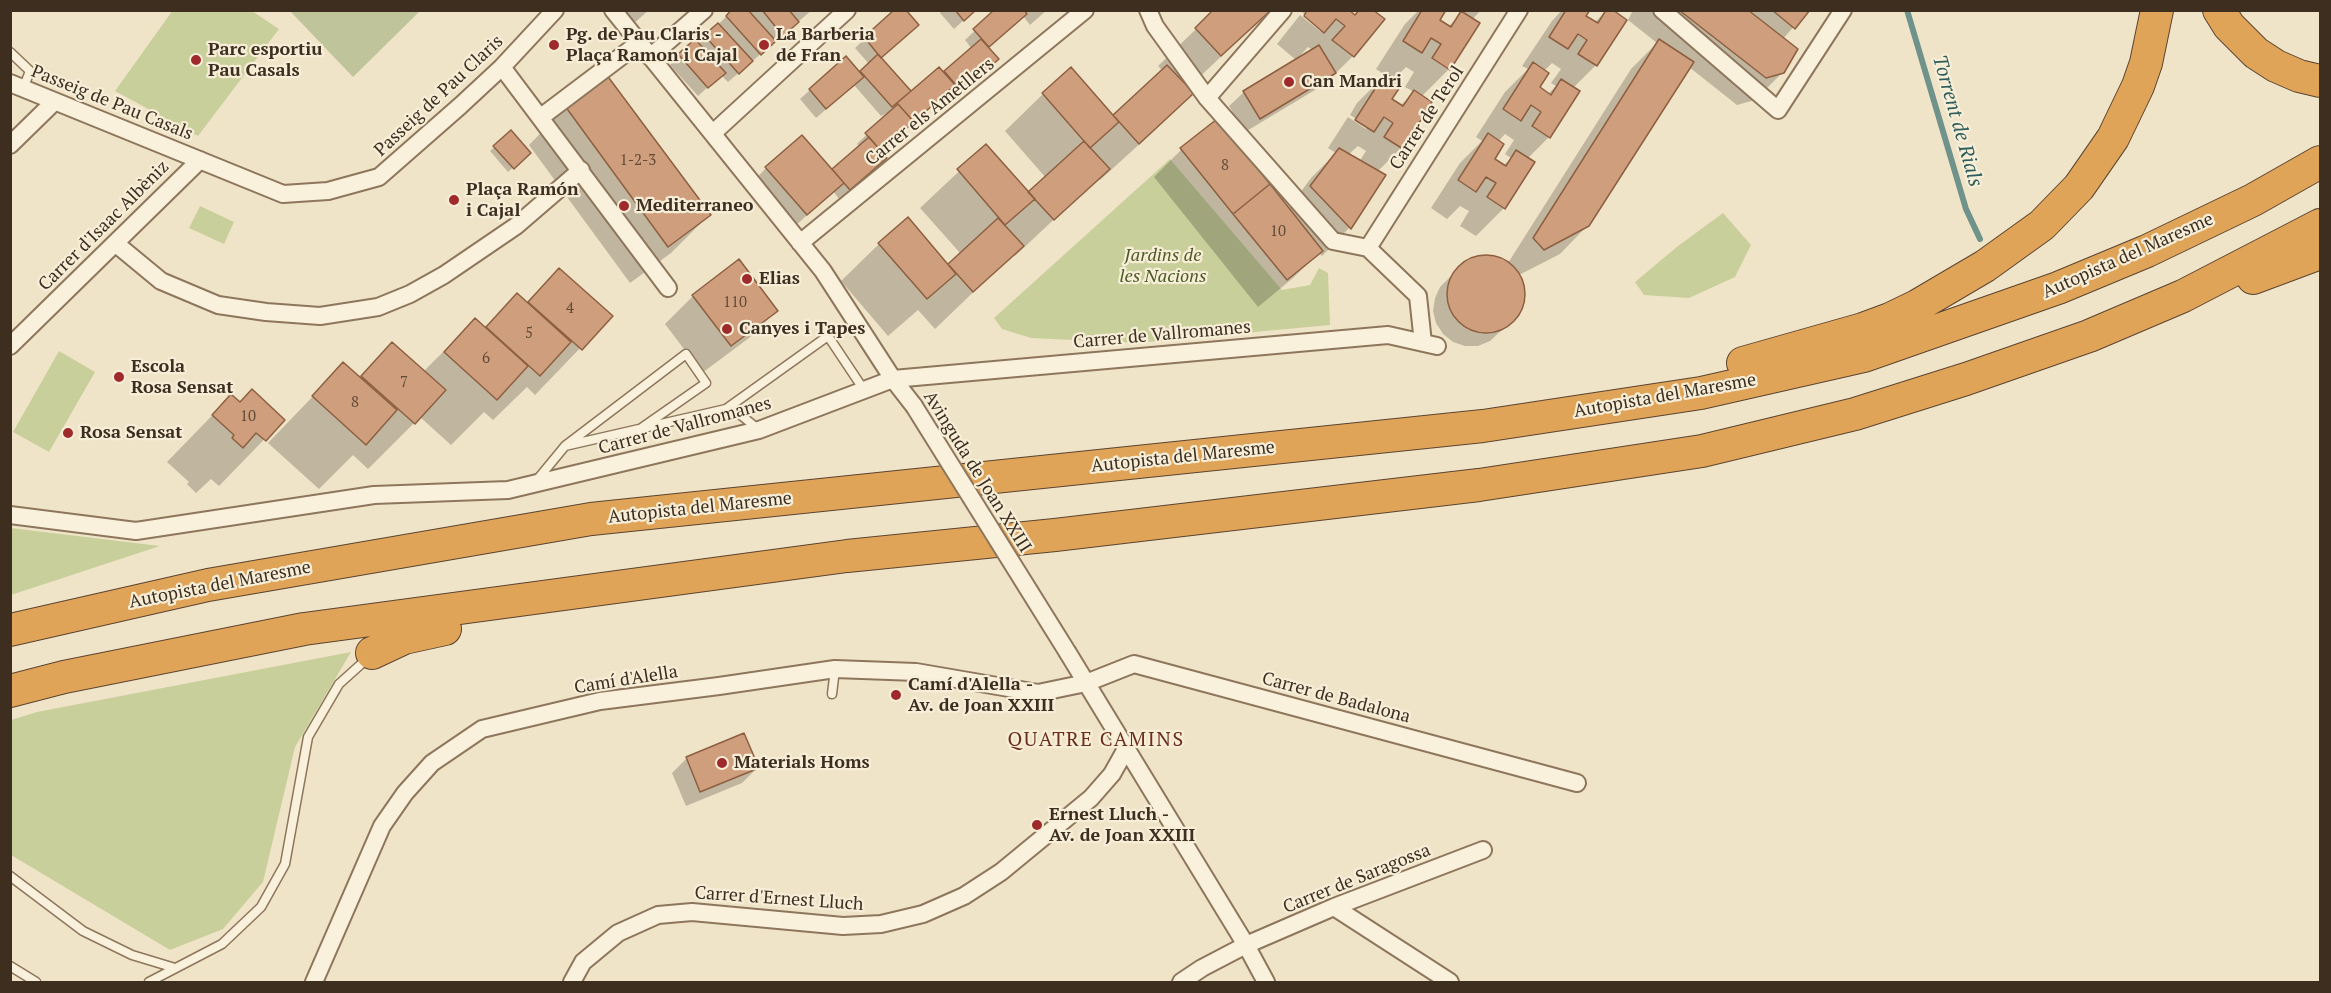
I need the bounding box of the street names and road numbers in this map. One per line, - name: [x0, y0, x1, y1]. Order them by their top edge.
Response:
- street label: Passeig de Pau Claris: [370, 31, 508, 161]
- street label: Carrer els Ametllers: [861, 53, 999, 171]
- street label: Passeig de Pau Casals: [28, 61, 196, 145]
- street label: Carrer de Terol: [1385, 62, 1469, 174]
- street label: Carrer d'Isaac Albèniz: [34, 156, 174, 296]
- street label: Autopista del Maresme: [2039, 209, 2217, 303]
- street label: Carrer de Vallromanes: [1072, 316, 1252, 354]
- street label: Autopista del Maresme: [1572, 369, 1758, 423]
- street label: Avinguda de Joan XXIII: [918, 387, 1036, 557]
- street label: Carrer de Vallromanes: [596, 393, 774, 459]
- street label: Autopista del Maresme: [1090, 437, 1276, 477]
- street label: Autopista del Maresme: [607, 488, 793, 528]
- street label: Autopista del Maresme: [127, 557, 313, 613]
- street label: Camí d'Alella: [573, 661, 679, 699]
- street label: Carrer de Badalona: [1259, 668, 1413, 728]
- street label: Carrer de Saragossa: [1280, 840, 1434, 918]
- street label: Carrer d'Ernest Lluch: [694, 882, 864, 916]

